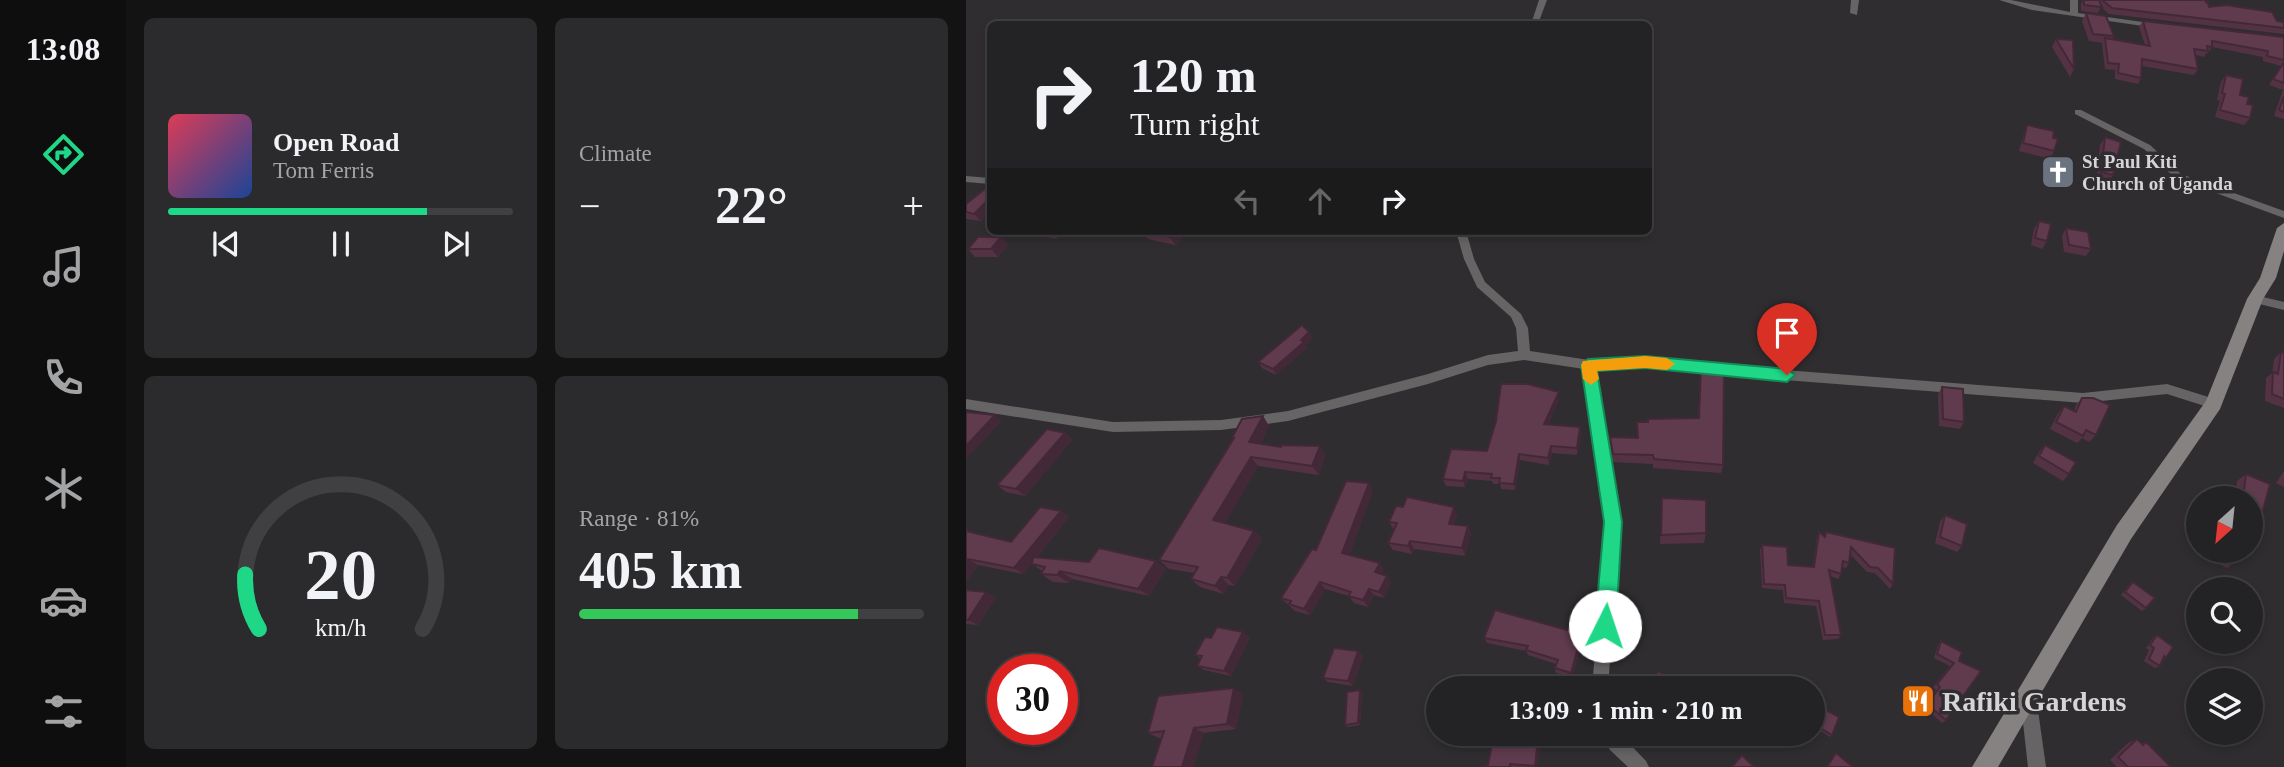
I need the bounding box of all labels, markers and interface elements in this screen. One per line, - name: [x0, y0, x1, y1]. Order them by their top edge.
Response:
- text: 13:08: [26, 31, 100, 67]
- text: 120 m: [1130, 48, 1257, 103]
- icon: right: [1015, 49, 1106, 140]
- text: Turn right: [1130, 106, 1260, 142]
- text: Open Road: [273, 128, 399, 157]
- icon: directions: [39, 130, 88, 179]
- text: Climate: [579, 141, 652, 166]
- place label: St Paul Kiti Church of Uganda: [2082, 151, 2233, 194]
- church icon: St Paul Kiti Church of Uganda: [2039, 153, 2077, 191]
- text: Tom Ferris: [273, 158, 374, 183]
- text: 22°: [715, 177, 788, 234]
- icon: left: [1228, 182, 1266, 220]
- icon: ahead: [1301, 182, 1339, 220]
- icon: right: [1374, 182, 1412, 220]
- text: −: [579, 185, 600, 227]
- text: +: [903, 185, 924, 227]
- icon: previous: [207, 225, 245, 263]
- icon: pause: [322, 225, 360, 263]
- icon: next: [437, 225, 475, 263]
- icon: music: [39, 242, 88, 291]
- pin: [1757, 303, 1817, 375]
- icon: arrive: [1768, 314, 1806, 352]
- icon: phone: [39, 353, 88, 402]
- icon: climate: [39, 464, 88, 513]
- north arrow: [2186, 486, 2263, 564]
- map controls: [2186, 486, 2263, 745]
- text: Range · 81%: [579, 506, 699, 531]
- text: 20: [304, 534, 377, 615]
- text: 405 km: [579, 542, 742, 599]
- icon: car: [39, 576, 88, 625]
- button: search: [2186, 577, 2263, 654]
- position arrow: [1568, 589, 1642, 663]
- text: km/h: [315, 613, 367, 640]
- speed limit sign: 30: [987, 654, 1078, 745]
- button: layers: [2186, 668, 2263, 745]
- restaurant icon: Rafiki Gardens: [1899, 682, 1937, 720]
- place label: Rafiki Gardens: [1942, 686, 2126, 717]
- icon: filters: [39, 687, 88, 736]
- text: 13:09 · 1 min · 210 m: [1509, 696, 1743, 725]

